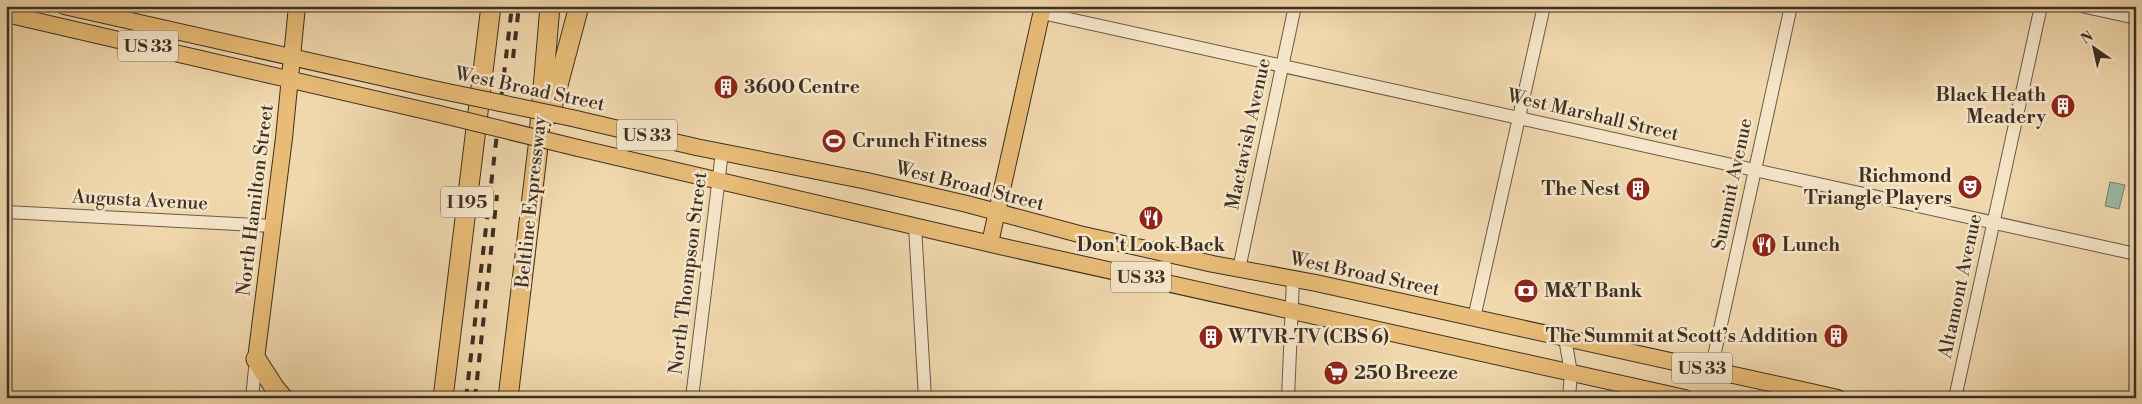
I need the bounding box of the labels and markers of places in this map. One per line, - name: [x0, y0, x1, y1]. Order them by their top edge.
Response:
- building icon: 3600 Centre: [713, 74, 739, 100]
- place label: 3600 Centre: [744, 75, 860, 99]
- place label: Black Heath Meadery: [1935, 83, 2046, 129]
- building icon: Black Heath Meadery: [2050, 93, 2076, 119]
- sports icon: Crunch Fitness: [821, 128, 847, 154]
- place label: Crunch Fitness: [852, 129, 987, 153]
- place label: Richmond Triangle Players: [1804, 164, 1952, 210]
- theatre icon: Richmond Triangle Players: [1957, 174, 1983, 200]
- building icon: The Nest: [1625, 176, 1651, 202]
- place label: The Nest: [1542, 177, 1620, 201]
- restaurant icon: Don't Look Back: [1138, 205, 1164, 231]
- restaurant icon: Lunch: [1751, 232, 1777, 258]
- place label: Don't Look Back: [1077, 233, 1226, 257]
- place label: Lunch: [1782, 233, 1840, 257]
- bank icon: M&T Bank: [1513, 278, 1539, 304]
- place label: M&T Bank: [1544, 279, 1643, 303]
- building icon: The Summit at Scott’s Addition: [1823, 323, 1849, 349]
- building icon: WTVR-TV (CBS 6): [1198, 324, 1224, 350]
- place label: The Summit at Scott’s Addition: [1546, 324, 1818, 348]
- place label: WTVR-TV (CBS 6): [1227, 325, 1389, 349]
- supermarket icon: 250 Breeze: [1323, 360, 1349, 386]
- place label: 250 Breeze: [1354, 361, 1458, 385]

